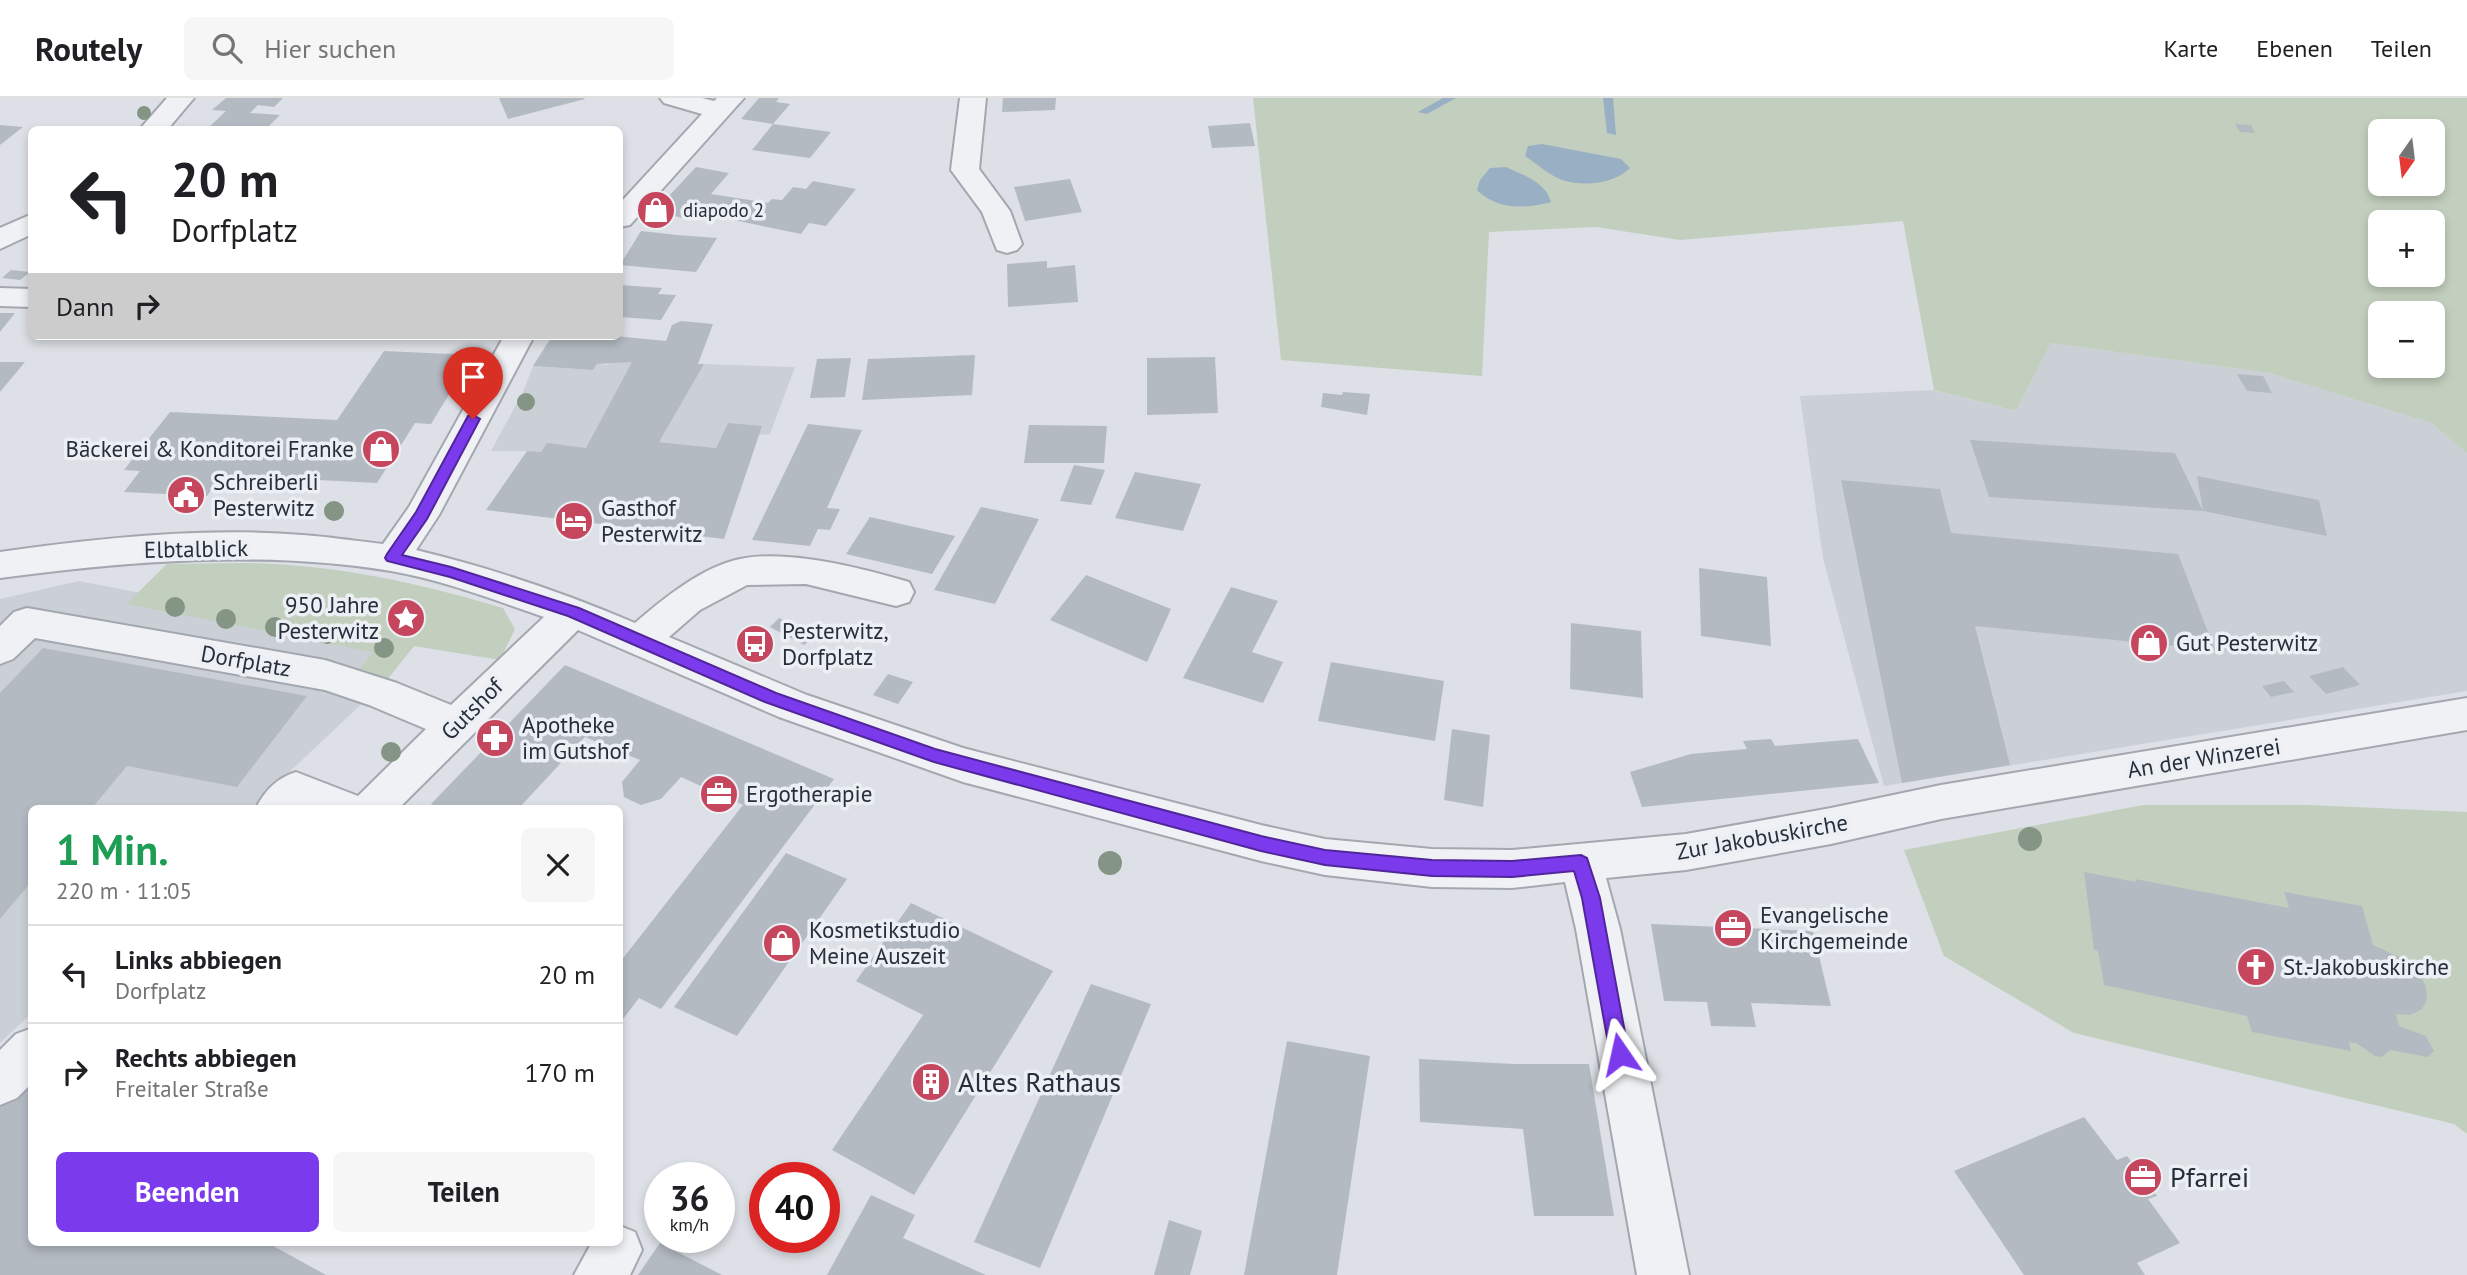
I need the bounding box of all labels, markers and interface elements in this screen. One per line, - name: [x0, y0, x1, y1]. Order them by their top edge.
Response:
- search box: [184, 17, 674, 80]
- text: Routely: [35, 27, 142, 70]
- icon: search: [208, 29, 246, 67]
- text: Hier suchen: [264, 32, 396, 65]
- text: Karte: [2164, 33, 2218, 64]
- text: Ebenen: [2256, 33, 2333, 64]
- text: Teilen: [2371, 33, 2432, 64]
- north arrow: [2368, 119, 2445, 196]
- map controls: [2368, 119, 2445, 378]
- text: 20 m: [171, 147, 278, 211]
- icon: left: [56, 154, 147, 245]
- shop icon: diapodo 2: [635, 189, 677, 231]
- place label: diapodo 2: [683, 198, 764, 222]
- text: Dorfplatz: [171, 209, 298, 251]
- button: +: [2368, 210, 2445, 287]
- icon: right: [128, 287, 166, 325]
- text: Dann: [56, 290, 114, 323]
- button: −: [2368, 301, 2445, 378]
- pin: [443, 347, 503, 419]
- icon: arrive: [454, 358, 492, 396]
- shop icon: Bäckerei & Konditorei Franke: [360, 428, 402, 470]
- place label: Bäckerei & Konditorei Franke: [66, 434, 354, 463]
- place label: Schreiberli Pesterwitz: [213, 467, 319, 522]
- public building icon: Schreiberli Pesterwitz: [165, 474, 207, 516]
- place label: Gasthof Pesterwitz: [601, 493, 703, 548]
- hotel icon: Gasthof Pesterwitz: [553, 500, 595, 542]
- street label: Elbtalblick: [144, 533, 248, 564]
- place label: 950 Jahre Pesterwitz: [277, 590, 379, 645]
- place icon: 950 Jahre Pesterwitz: [385, 597, 427, 639]
- place label: Pesterwitz, Dorfplatz: [782, 616, 889, 671]
- shop icon: Gut Pesterwitz: [2128, 622, 2170, 664]
- bus stop icon: Pesterwitz, Dorfplatz: [734, 623, 776, 665]
- place label: Gut Pesterwitz: [2176, 628, 2318, 657]
- street label: Dorfplatz: [199, 638, 294, 683]
- street label: Gutshof: [435, 670, 510, 746]
- place label: Apotheke im Gutshof: [522, 710, 631, 765]
- pharmacy icon: Apotheke im Gutshof: [474, 717, 516, 759]
- street label: An der Winzerei: [2125, 731, 2283, 784]
- office icon: Ergotherapie: [698, 773, 740, 815]
- place label: Ergotherapie: [746, 779, 872, 808]
- street label: Zur Jakobuskirche: [1674, 807, 1850, 866]
- text: 1 Min.: [56, 822, 169, 877]
- button: close: [521, 828, 595, 902]
- text: 220 m · 11:05: [56, 876, 192, 905]
- place label: Evangelische Kirchgemeinde: [1760, 900, 1908, 955]
- office icon: Evangelische Kirchgemeinde: [1712, 907, 1754, 949]
- place label: Kosmetikstudio Meine Auszeit: [809, 915, 960, 970]
- shop icon: Kosmetikstudio Meine Auszeit: [761, 922, 803, 964]
- text: Links abbiegen: [115, 943, 282, 976]
- church icon: St.-Jakobuskirche: [2235, 946, 2277, 988]
- place label: St.-Jakobuskirche: [2283, 952, 2449, 981]
- icon: left: [56, 955, 94, 993]
- text: 20 m: [539, 958, 595, 991]
- text: Dorfplatz: [115, 976, 206, 1005]
- position arrow: [1583, 1017, 1657, 1091]
- text: Rechts abbiegen: [115, 1041, 297, 1074]
- icon: right: [56, 1053, 94, 1091]
- text: 170 m: [524, 1056, 595, 1089]
- building icon: Altes Rathaus: [910, 1061, 952, 1103]
- place label: Altes Rathaus: [958, 1063, 1121, 1100]
- text: Freitaler Straße: [115, 1074, 269, 1103]
- button: Beenden: [56, 1152, 319, 1232]
- button: Teilen: [333, 1152, 595, 1232]
- office icon: Pfarrei: [2122, 1156, 2164, 1198]
- place label: Pfarrei: [2170, 1158, 2249, 1195]
- speed limit sign: 40: [749, 1162, 840, 1253]
- text: 36: [670, 1175, 709, 1221]
- text: km/h: [670, 1213, 709, 1236]

